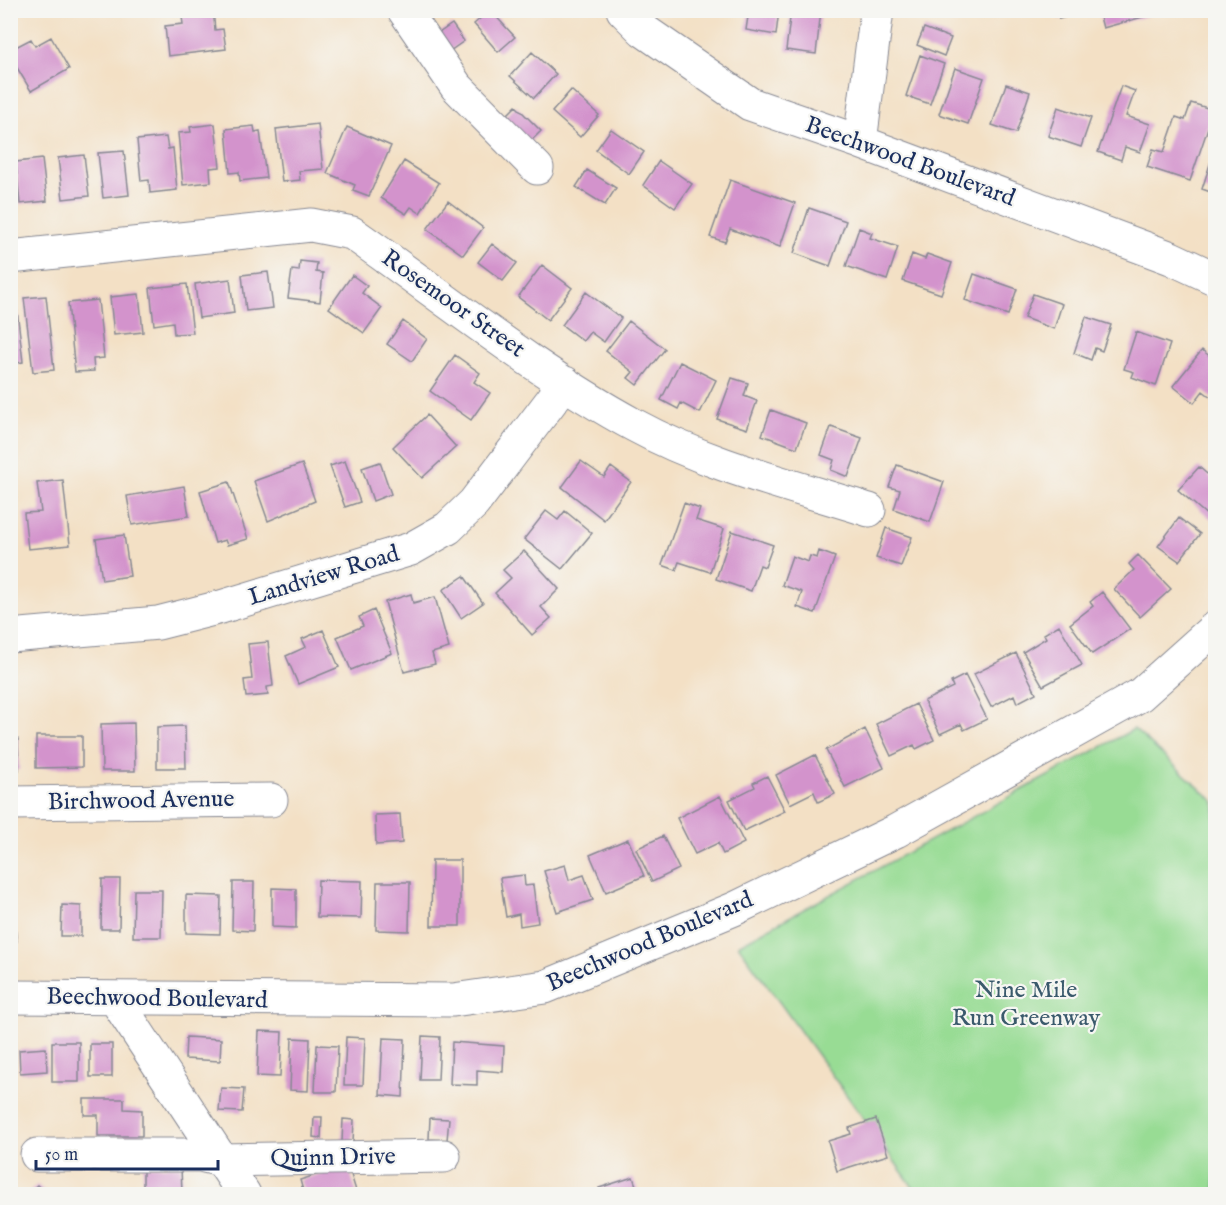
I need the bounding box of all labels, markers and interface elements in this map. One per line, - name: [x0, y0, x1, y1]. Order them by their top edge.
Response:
- street label: Beechwood Boulevard: [801, 110, 1019, 214]
- street label: Rosemoor Street: [375, 243, 531, 365]
- street label: Landview Road: [245, 538, 403, 614]
- street label: Birchwood Avenue: [47, 784, 235, 818]
- street label: Beechwood Boulevard: [542, 884, 758, 1000]
- park label: Nine Mile Run Greenway: [952, 975, 1101, 1034]
- street label: Beechwood Boulevard: [46, 982, 268, 1016]
- scale bar: [36, 1133, 218, 1171]
- street label: Quinn Drive: [270, 1141, 396, 1175]
- text: 50 m: [45, 1144, 78, 1167]

